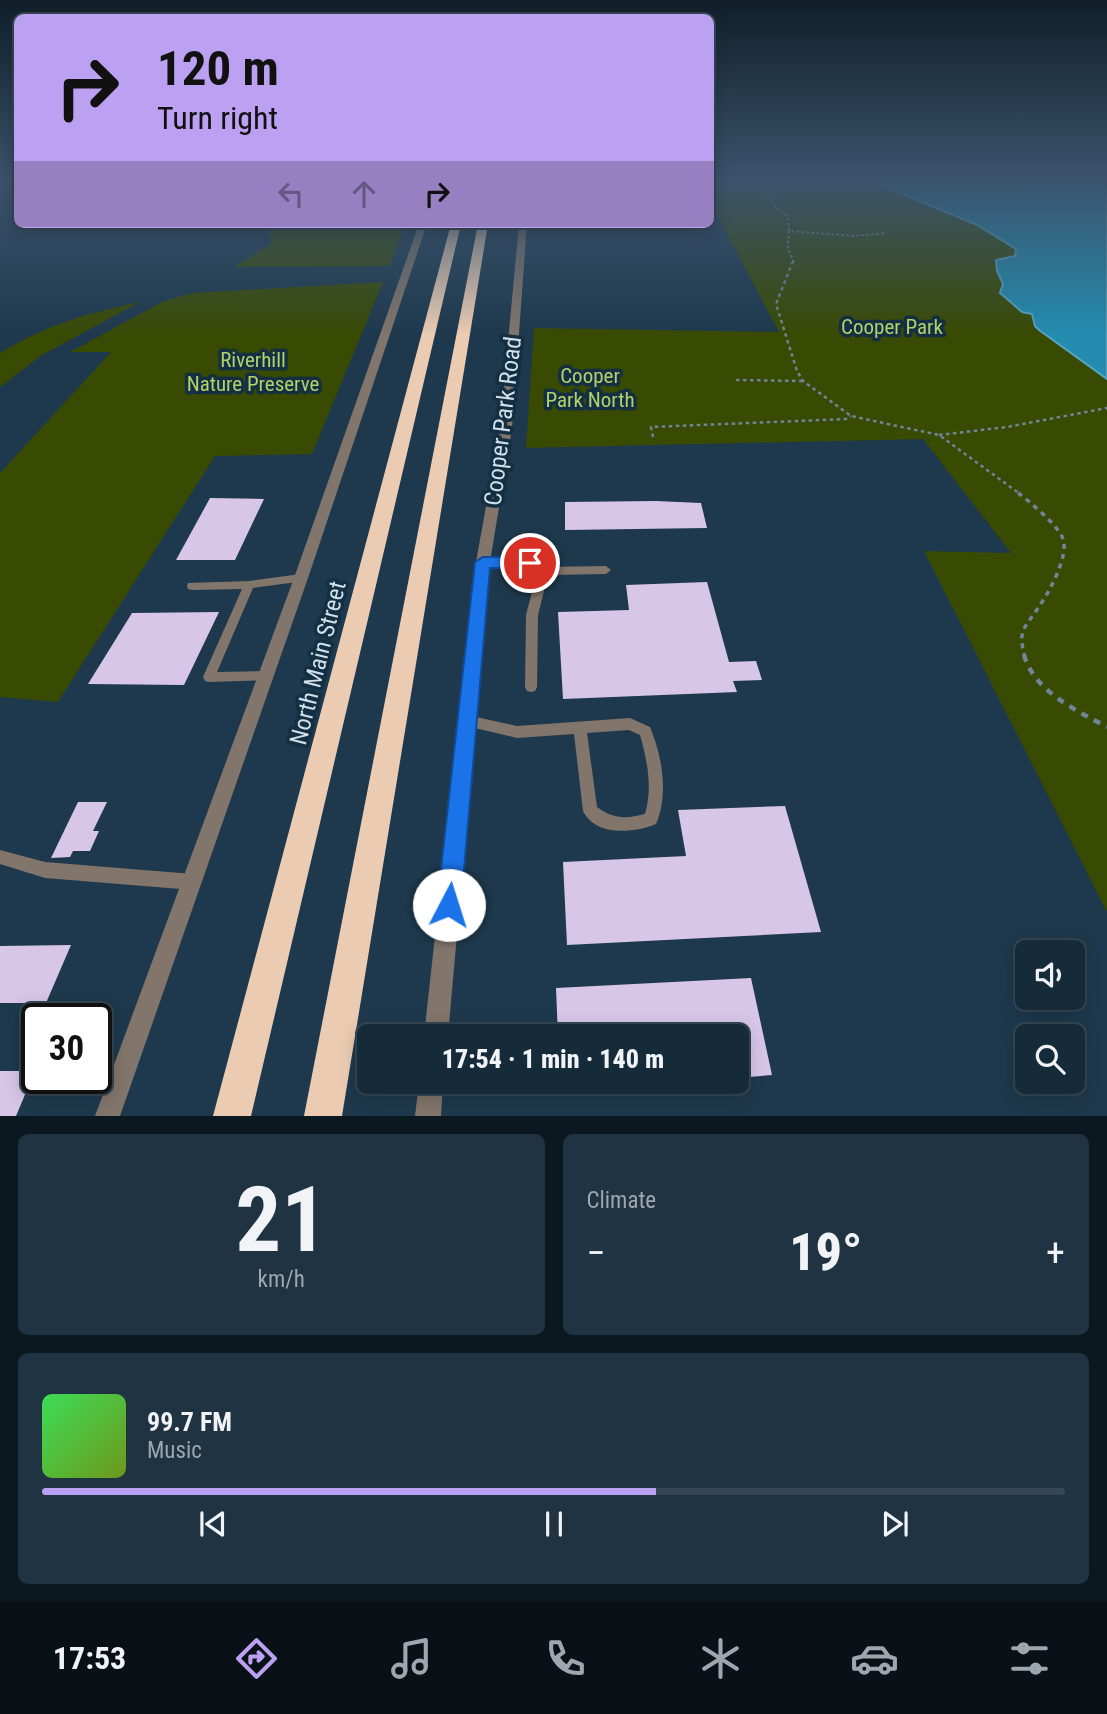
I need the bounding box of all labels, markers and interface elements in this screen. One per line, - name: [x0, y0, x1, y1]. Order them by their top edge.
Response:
- text: 120 m: [157, 40, 279, 97]
- icon: right: [42, 42, 133, 133]
- text: Turn right: [157, 99, 278, 137]
- icon: left: [272, 175, 310, 213]
- icon: ahead: [345, 175, 383, 213]
- icon: right: [418, 175, 456, 213]
- park label: Cooper Park: [841, 315, 943, 339]
- street label: Cooper Park Road: [479, 335, 527, 507]
- park label: Riverhill Nature Preserve: [187, 348, 319, 396]
- park label: Cooper Park North: [545, 364, 635, 412]
- pin: [500, 533, 560, 593]
- icon: arrive: [511, 544, 549, 582]
- street label: North Main Street: [284, 578, 352, 748]
- position arrow: [412, 868, 486, 942]
- map controls: [1015, 940, 1085, 1094]
- button: sound: [1015, 940, 1085, 1010]
- speed limit sign: 30: [21, 1003, 112, 1094]
- button: search: [1015, 1024, 1085, 1094]
- text: 17:54 · 1 min · 140 m: [442, 1044, 664, 1074]
- text: 21: [235, 1167, 327, 1273]
- text: Climate: [587, 1187, 656, 1214]
- text: 19°: [789, 1222, 862, 1283]
- text: −: [587, 1231, 606, 1275]
- text: +: [1046, 1231, 1065, 1275]
- text: km/h: [258, 1266, 305, 1293]
- text: 99.7 FM: [147, 1407, 232, 1437]
- text: Music: [147, 1437, 202, 1464]
- icon: previous: [194, 1505, 232, 1543]
- icon: pause: [535, 1505, 573, 1543]
- icon: next: [876, 1505, 914, 1543]
- icon: directions: [232, 1634, 281, 1683]
- icon: music: [387, 1634, 436, 1683]
- icon: phone: [541, 1634, 590, 1683]
- icon: climate: [696, 1634, 745, 1683]
- icon: car: [850, 1634, 899, 1683]
- icon: filters: [1005, 1634, 1054, 1683]
- text: 17:53: [53, 1639, 126, 1677]

